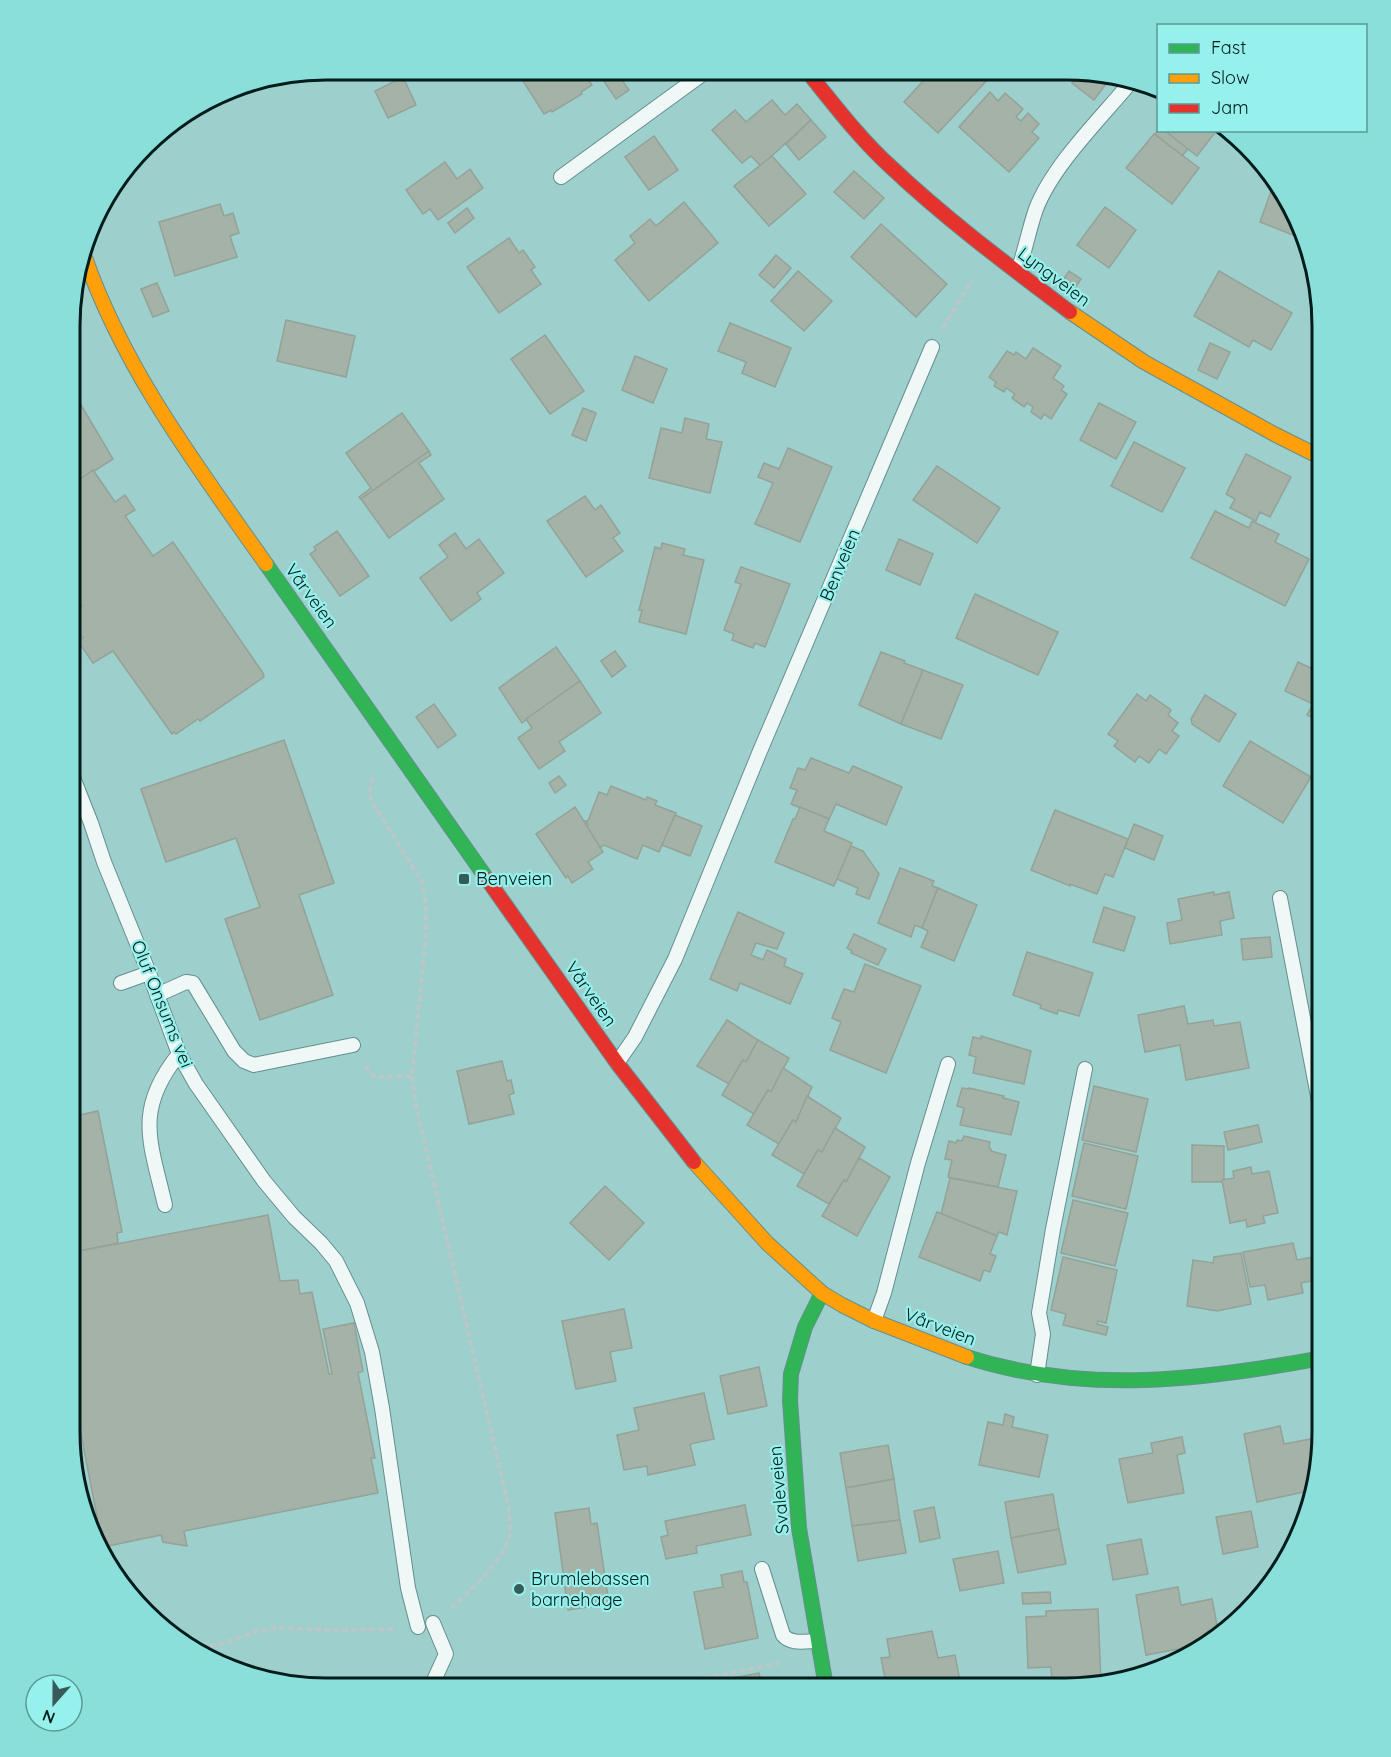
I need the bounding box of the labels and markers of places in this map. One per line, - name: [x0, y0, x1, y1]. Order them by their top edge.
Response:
- place label: Benveien: [476, 867, 552, 890]
- marker: Benveien: [457, 872, 471, 886]
- place label: Brumlebassen barnehage: [531, 1567, 650, 1611]
- marker: Brumlebassen barnehage: [512, 1582, 526, 1596]

